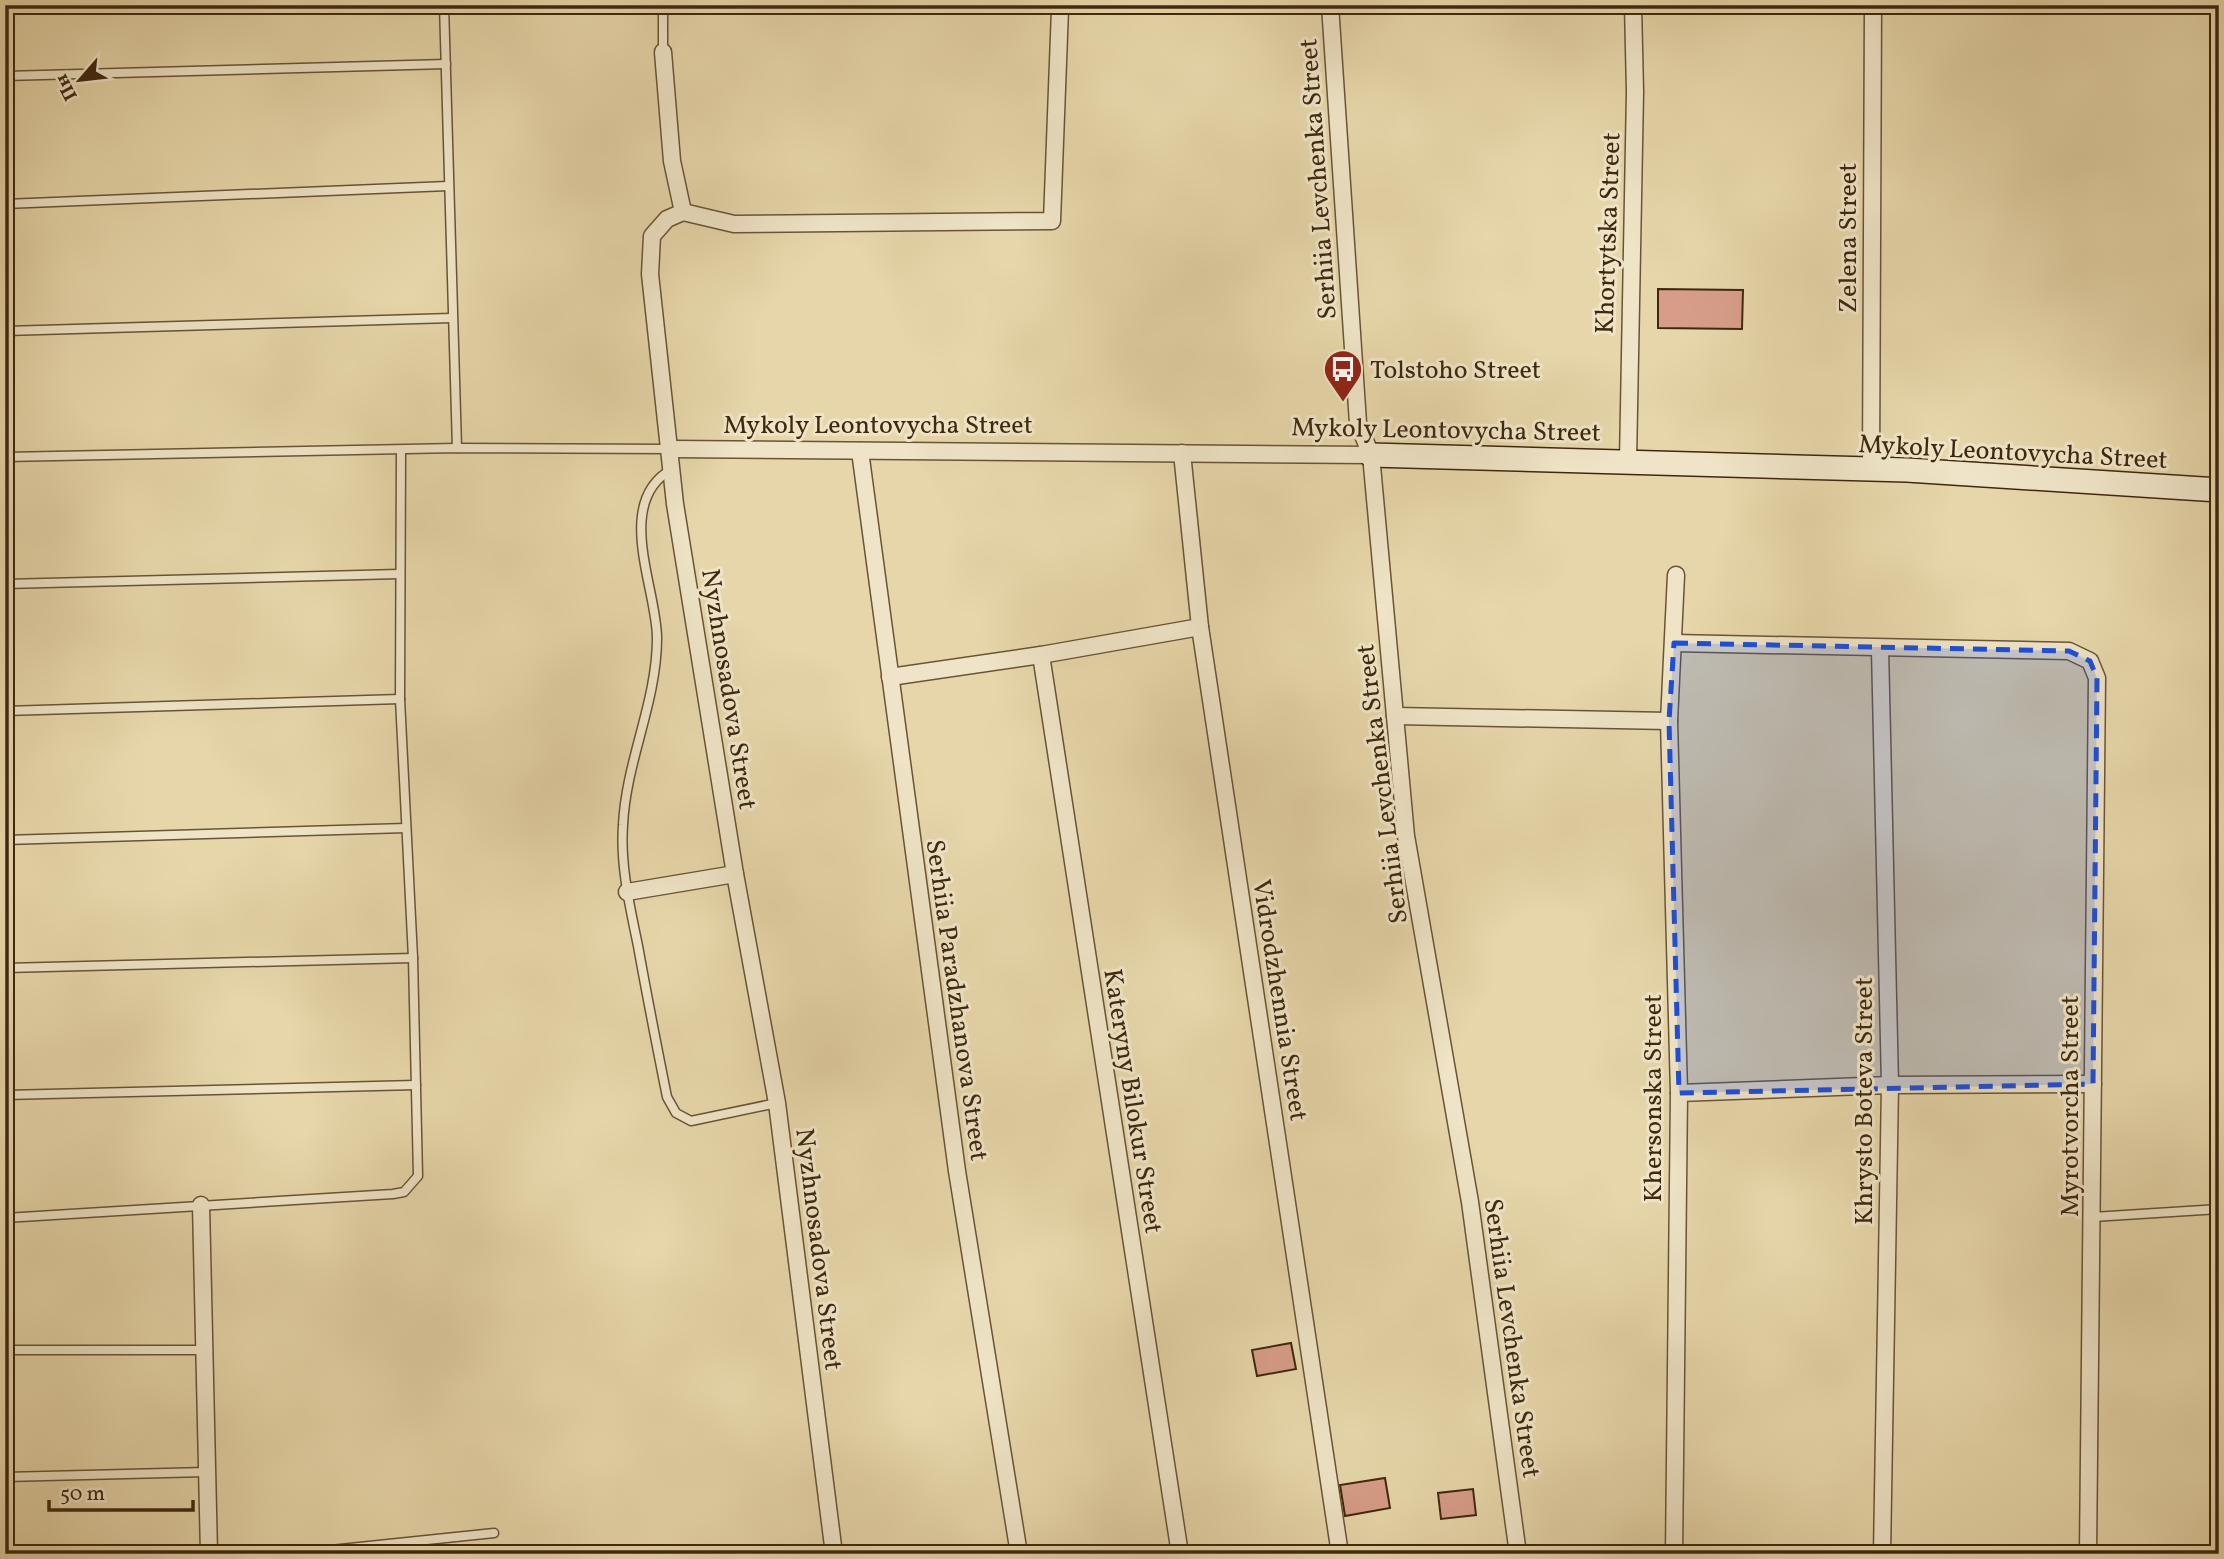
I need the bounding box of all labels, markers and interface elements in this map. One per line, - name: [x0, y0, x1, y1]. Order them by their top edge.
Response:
- street label: Serhiia Levchenka Street: [1291, 37, 1347, 321]
- north arrow: [46, 46, 116, 116]
- text: Пн: [49, 69, 85, 105]
- street label: Khortytska Street: [1587, 132, 1631, 335]
- street label: Zelena Street: [1831, 163, 1867, 313]
- bus stop icon: Tolstoho Street: [1322, 348, 1364, 403]
- place label: Tolstoho Street: [1370, 353, 1541, 389]
- street label: Mykoly Leontovycha Street: [723, 408, 1033, 444]
- street label: Mykoly Leontovycha Street: [1291, 410, 1601, 452]
- street label: Mykoly Leontovycha Street: [1857, 427, 2168, 479]
- street label: Nyzhnosadova Street: [691, 566, 765, 812]
- street label: Serhiia Levchenka Street: [1348, 642, 1418, 926]
- street label: Serhiia Paradzhanova Street: [916, 837, 996, 1163]
- street label: Vidrodzhennia Street: [1242, 877, 1316, 1124]
- street label: Kateryny Bilokur Street: [1093, 966, 1171, 1236]
- street label: Khrysto Boteva Street: [1847, 977, 1883, 1225]
- street label: Khersonska Street: [1636, 994, 1672, 1202]
- street label: Myrotvorcha Street: [2053, 995, 2089, 1217]
- street label: Nyzhnosadova Street: [785, 1126, 851, 1372]
- street label: Serhiia Levchenka Street: [1474, 1196, 1548, 1480]
- scale bar: [49, 1468, 192, 1512]
- text: 50 m: [60, 1480, 105, 1509]

